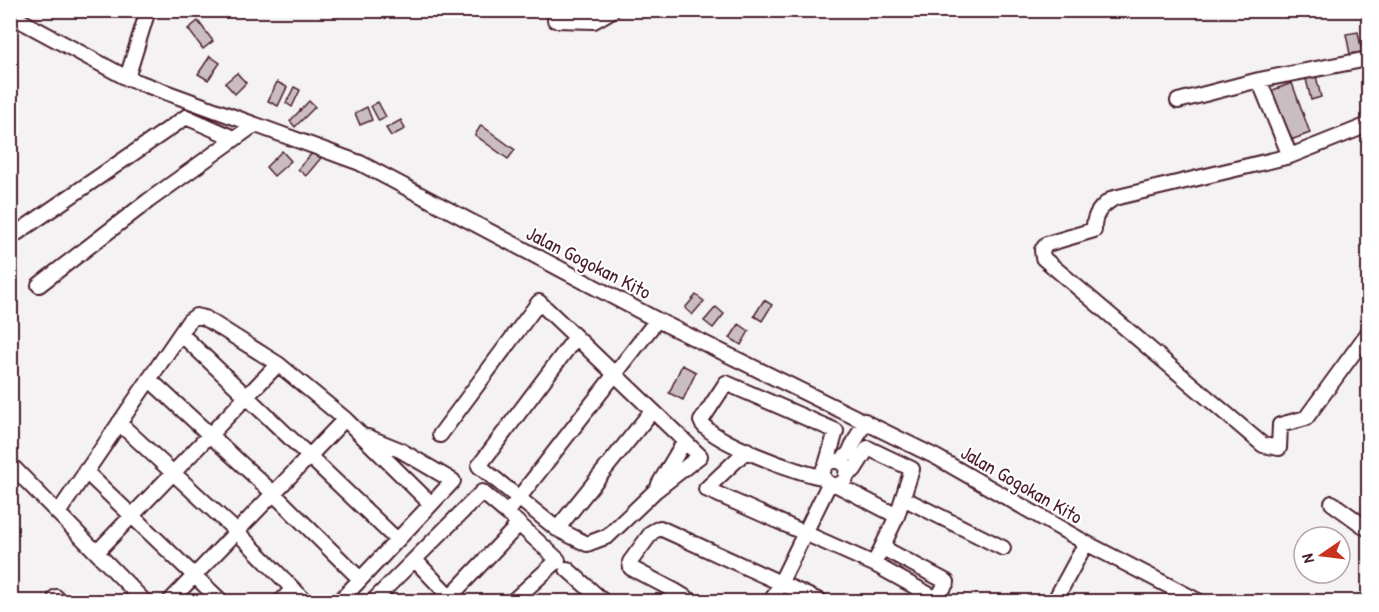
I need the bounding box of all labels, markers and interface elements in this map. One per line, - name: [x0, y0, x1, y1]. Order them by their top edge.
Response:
- street label: Jalan Gogokan Kito: [522, 219, 656, 305]
- street label: Jalan Gogokan Kito: [956, 438, 1088, 530]
- north arrow: [1292, 525, 1352, 585]
- text: N: [1296, 551, 1319, 565]

